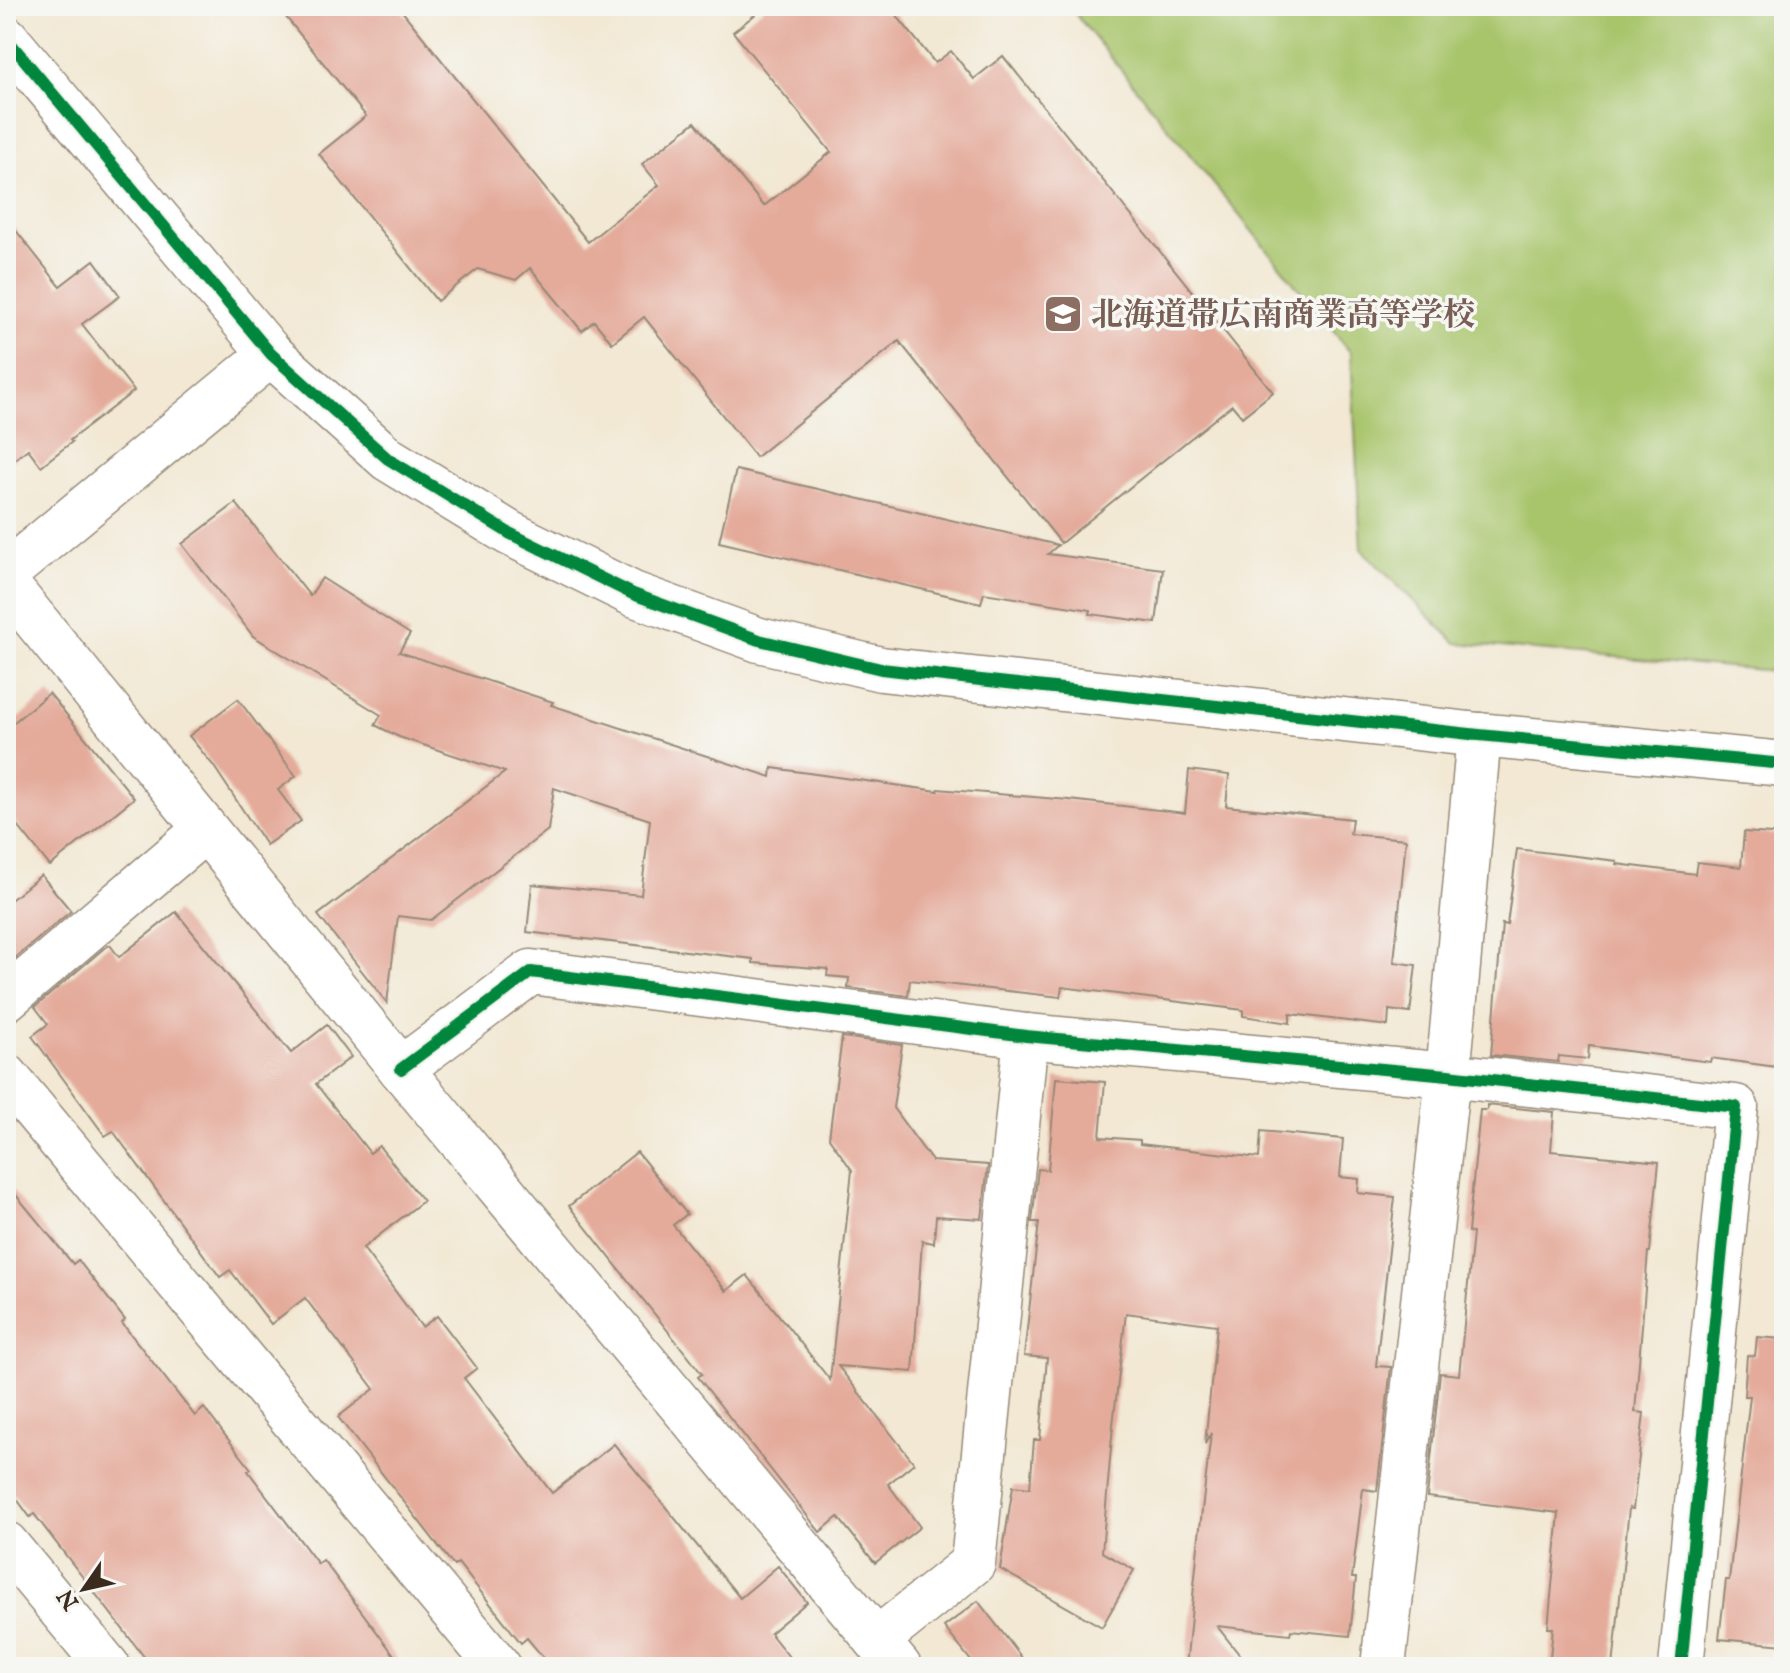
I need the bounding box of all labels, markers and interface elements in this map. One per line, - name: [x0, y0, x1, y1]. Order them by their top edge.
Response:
- school or university icon: 北海道帯広南商業高等学校: [1042, 293, 1084, 335]
- place label: 北海道帯広南商業高等学校: [1091, 296, 1475, 337]
- north arrow: [44, 1549, 124, 1629]
- text: N: [52, 1583, 87, 1616]

